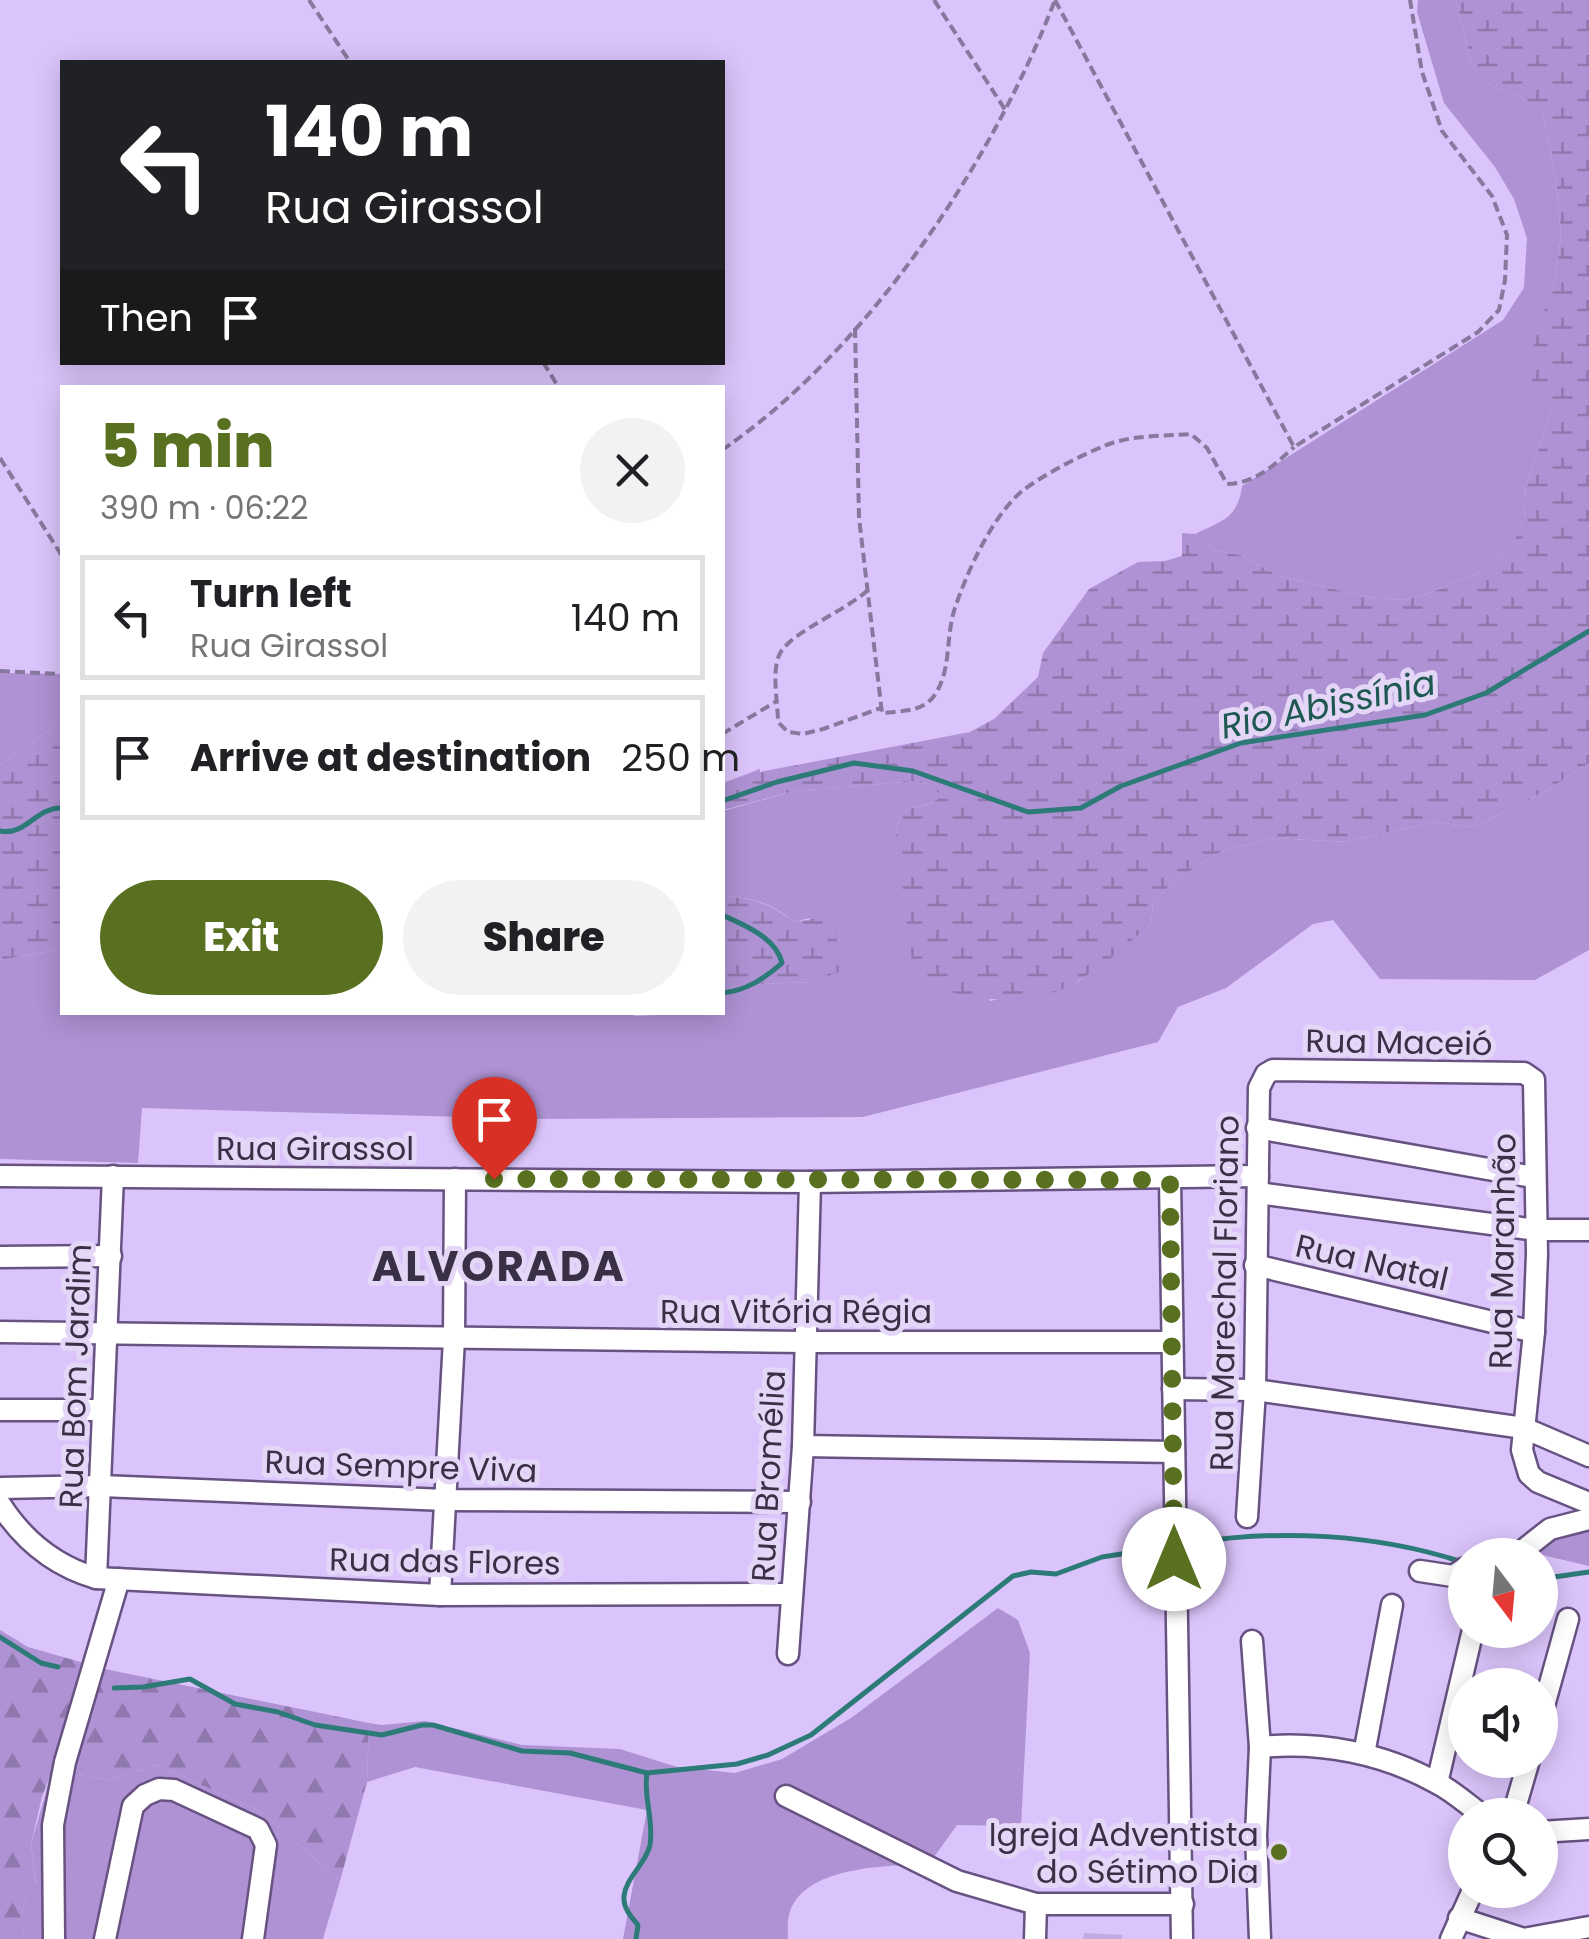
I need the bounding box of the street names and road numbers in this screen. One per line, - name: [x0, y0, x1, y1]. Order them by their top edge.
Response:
- street label: Rua Maceió: [1305, 1018, 1493, 1066]
- street label: Rua Marechal Floriano: [1198, 1115, 1250, 1471]
- street label: Rua Girassol: [216, 1126, 414, 1171]
- street label: Rua Maranhão: [1477, 1133, 1527, 1369]
- street label: Rua Natal: [1291, 1223, 1453, 1301]
- street label: Rua Bom Jardim: [48, 1243, 102, 1509]
- street label: Rua Vitória Régia: [660, 1289, 932, 1334]
- street label: Rua Bromélia: [740, 1369, 796, 1583]
- street label: Rua Sempre Viva: [264, 1439, 538, 1493]
- street label: Rua das Flores: [329, 1536, 561, 1586]

